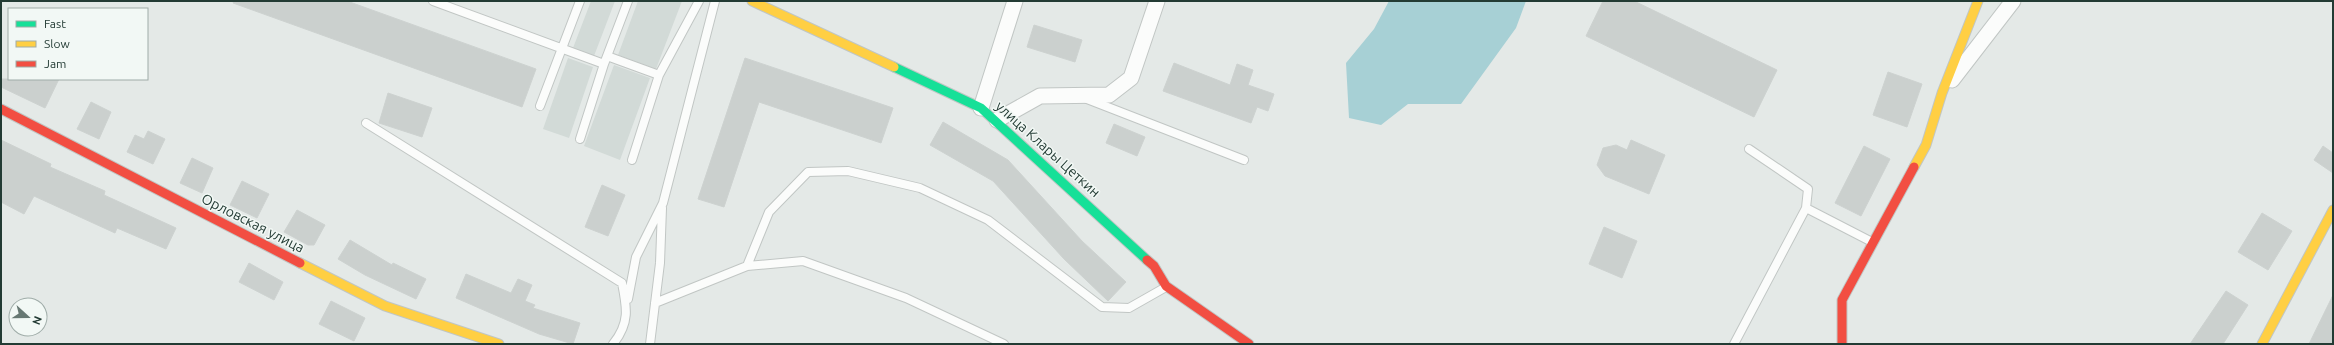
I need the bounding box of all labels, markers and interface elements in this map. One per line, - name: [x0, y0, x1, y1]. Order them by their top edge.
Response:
- legend: [8, 8, 148, 80]
- text: Fast: [44, 17, 66, 30]
- text: Slow: [44, 37, 70, 50]
- text: Jam: [44, 57, 66, 70]
- street label: улица Клары Цеткин: [992, 98, 1104, 200]
- street label: Орловская улица: [199, 190, 307, 256]
- north arrow: [8, 297, 48, 337]
- text: N: [30, 315, 44, 327]

